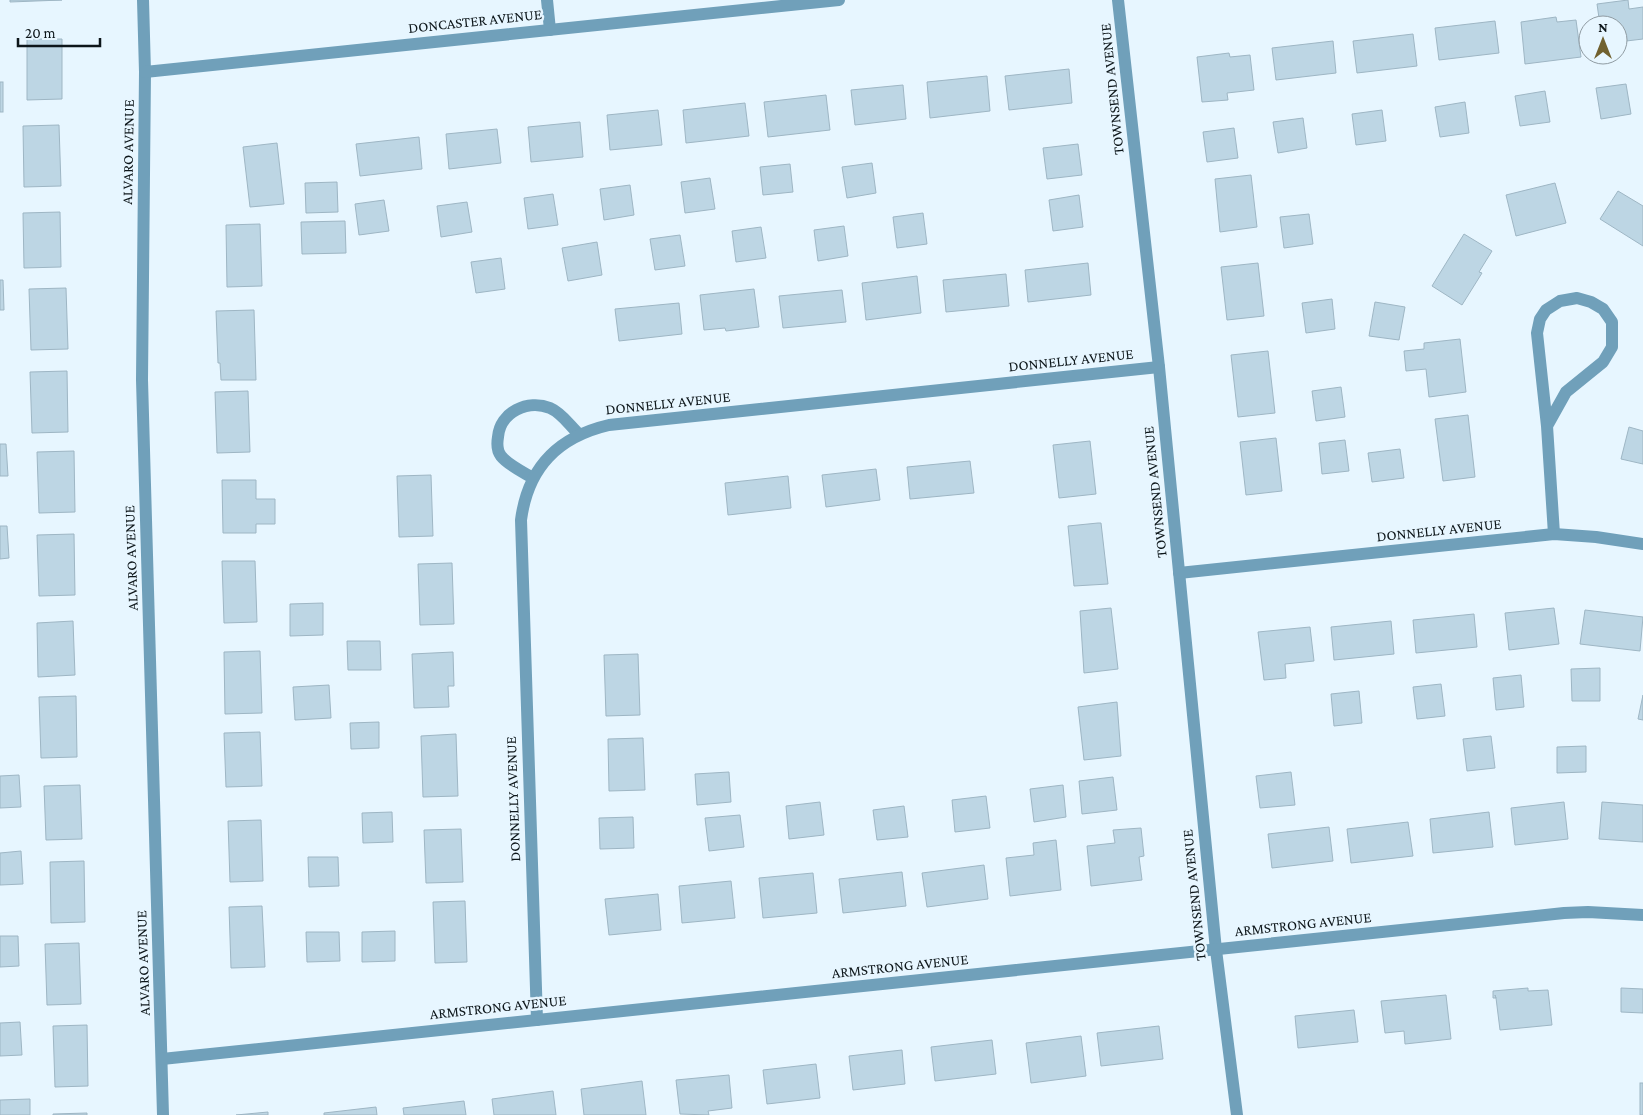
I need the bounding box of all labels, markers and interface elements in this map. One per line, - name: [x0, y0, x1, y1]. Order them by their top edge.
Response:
- street label: DONCASTER AVENUE: [407, 6, 543, 36]
- scale bar: [18, 15, 100, 47]
- north arrow: [1578, 15, 1628, 65]
- text: N: [1598, 19, 1608, 35]
- street label: TOWNSEND AVENUE: [1097, 23, 1127, 155]
- text: 20 m: [25, 25, 56, 41]
- street label: ALVARO AVENUE: [119, 99, 137, 205]
- street label: DONNELLY AVENUE: [1008, 345, 1134, 375]
- street label: DONNELLY AVENUE: [605, 388, 731, 418]
- street label: TOWNSEND AVENUE: [1140, 426, 1170, 558]
- street label: ALVARO AVENUE: [121, 505, 141, 611]
- street label: DONNELLY AVENUE: [1376, 515, 1502, 545]
- street label: DONNELLY AVENUE: [503, 736, 523, 862]
- street label: TOWNSEND AVENUE: [1179, 829, 1209, 961]
- street label: ARMSTRONG AVENUE: [1234, 909, 1372, 939]
- street label: ALVARO AVENUE: [133, 910, 153, 1016]
- street label: ARMSTRONG AVENUE: [831, 951, 969, 981]
- street label: ARMSTRONG AVENUE: [429, 992, 567, 1022]

